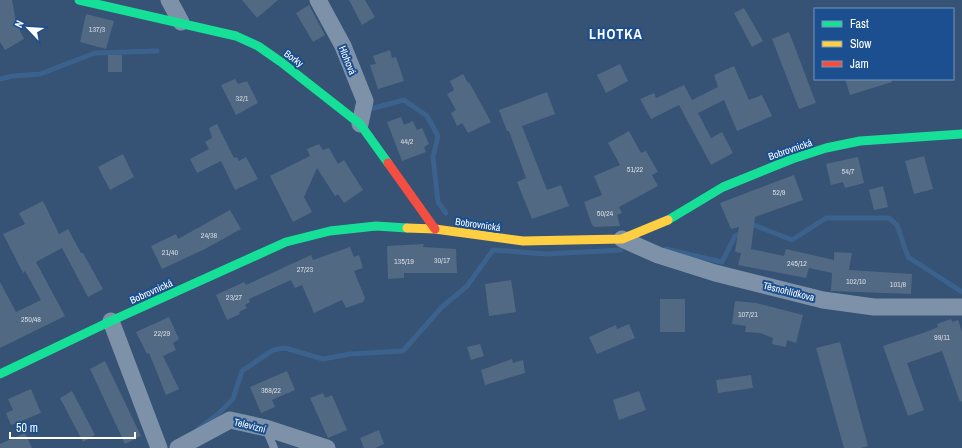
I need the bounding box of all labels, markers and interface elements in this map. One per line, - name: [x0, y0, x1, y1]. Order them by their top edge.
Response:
- north arrow: [8, 8, 48, 48]
- legend: [814, 8, 954, 80]
- text: Fast: [850, 16, 869, 32]
- text: N: [11, 18, 27, 30]
- house number: 137/3: [89, 24, 106, 34]
- district label: LHOTKA: [589, 25, 643, 43]
- text: Slow: [850, 36, 872, 52]
- street label: Hlohová: [336, 44, 359, 77]
- street label: Borky: [281, 47, 307, 70]
- text: Jam: [850, 56, 869, 72]
- house number: 32/1: [236, 93, 249, 103]
- house number: 44/2: [401, 136, 414, 146]
- street label: Bobrovnická: [766, 136, 814, 163]
- house number: 51/22: [627, 164, 644, 174]
- house number: 54/7: [842, 166, 855, 176]
- house number: 52/9: [773, 187, 786, 197]
- house number: 50/24: [597, 208, 614, 218]
- street label: Bobrovnická: [454, 215, 502, 234]
- house number: 24/38: [201, 230, 218, 240]
- house number: 21/40: [162, 247, 179, 257]
- house number: 30/17: [434, 255, 451, 265]
- house number: 135/19: [394, 256, 414, 266]
- house number: 245/12: [787, 258, 807, 268]
- house number: 27/23: [297, 264, 314, 274]
- street label: Bobrovnická: [128, 276, 175, 307]
- house number: 102/10: [846, 276, 866, 286]
- street label: Těsnohlídkova: [762, 279, 816, 304]
- house number: 101/8: [890, 279, 907, 289]
- house number: 23/27: [226, 292, 243, 302]
- house number: 107/21: [738, 309, 758, 319]
- house number: 250/48: [21, 314, 41, 324]
- house number: 22/29: [154, 328, 171, 338]
- house number: 99/11: [934, 332, 950, 342]
- house number: 368/22: [261, 385, 281, 395]
- scale bar: [10, 414, 135, 440]
- street label: Televizní: [233, 415, 268, 436]
- text: 50 m: [16, 420, 38, 436]

